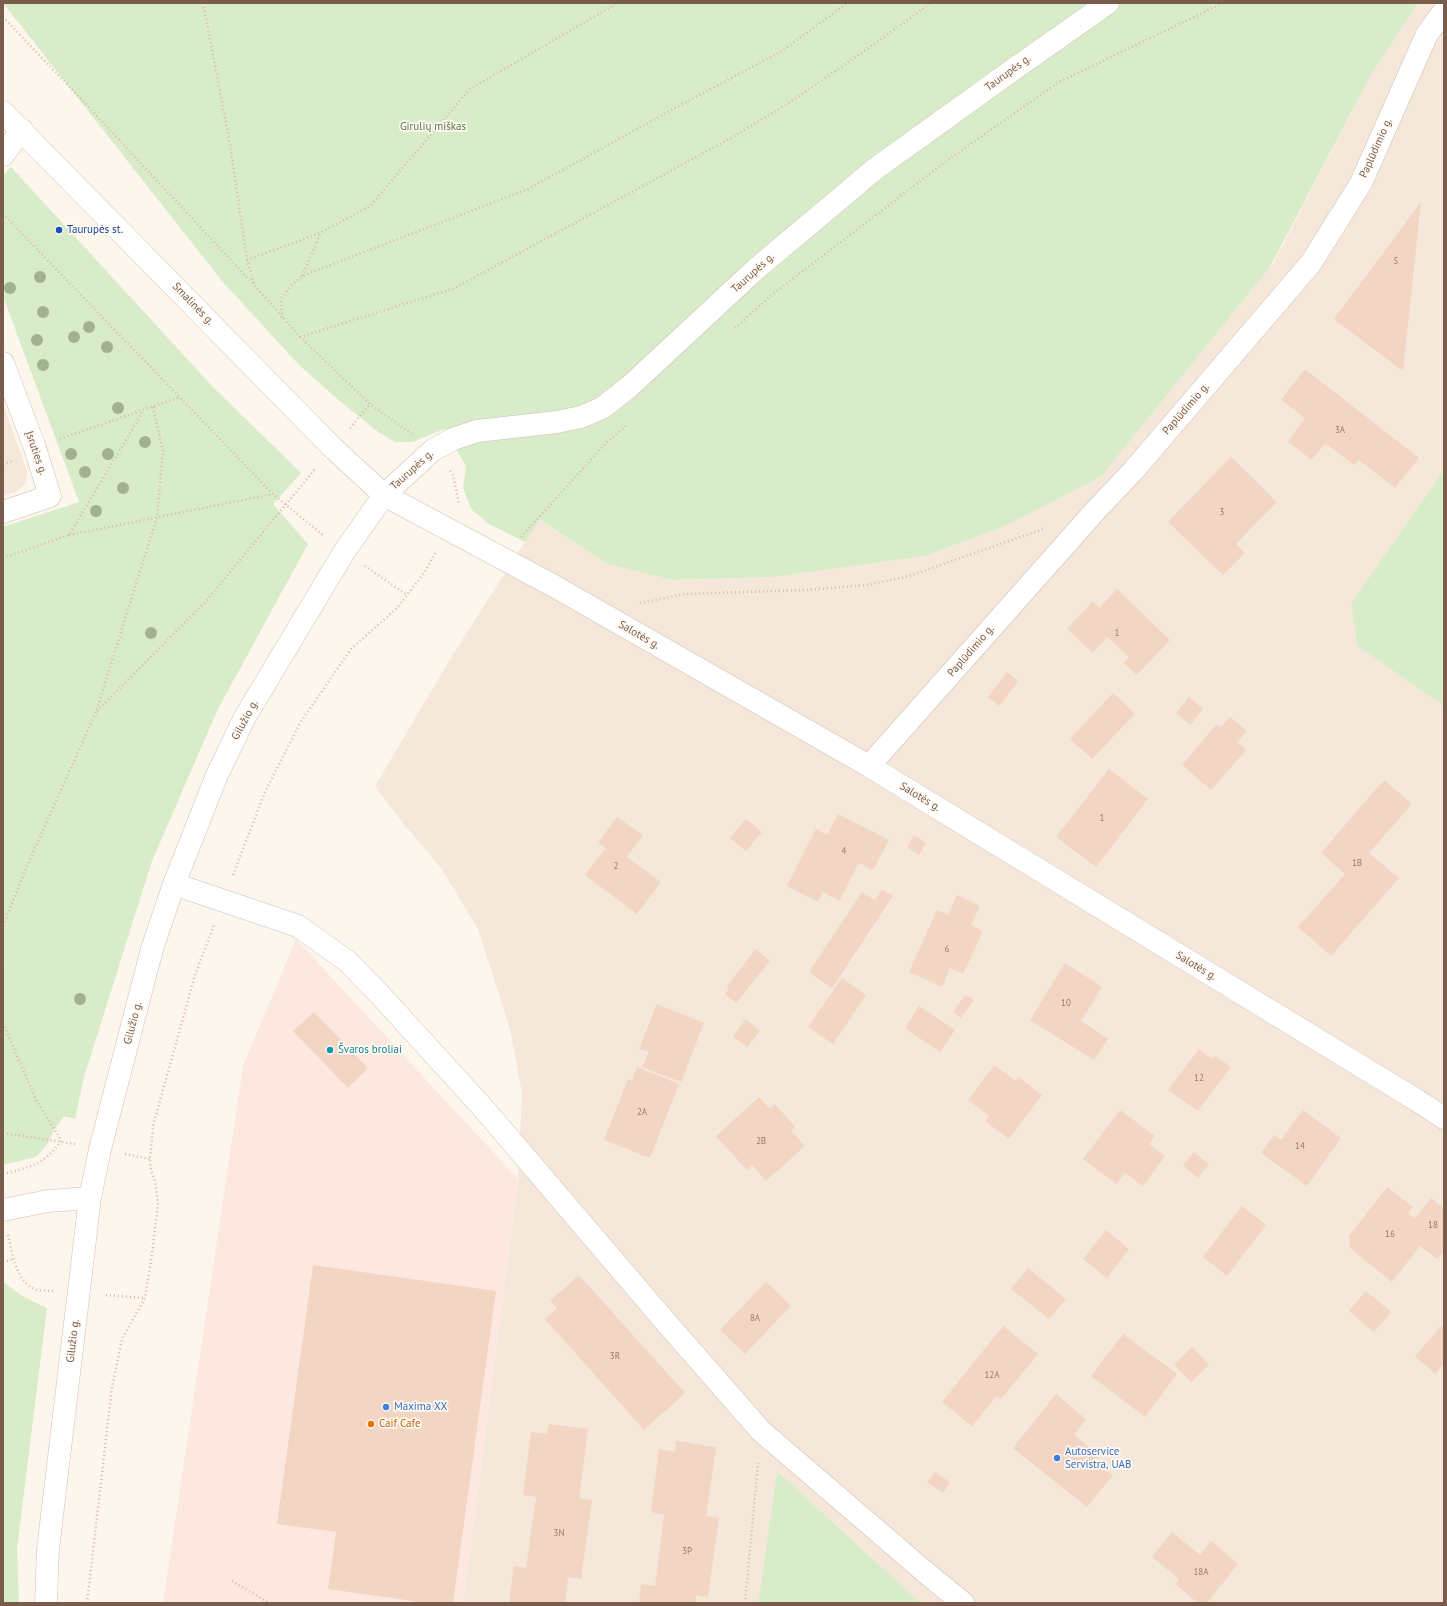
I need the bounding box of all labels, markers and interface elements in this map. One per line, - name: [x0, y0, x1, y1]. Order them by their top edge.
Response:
- street label: Taurupės g.: [983, 52, 1033, 94]
- street label: Paplūdimio g.: [1357, 116, 1395, 180]
- park label: Girulių miškas: [400, 120, 466, 134]
- place label: Taurupės st.: [67, 223, 123, 237]
- marker: Taurupės st.: [54, 225, 64, 235]
- street label: Taurupės g.: [729, 250, 777, 296]
- house number: 5: [1394, 256, 1398, 266]
- street label: Smalinės g.: [170, 280, 216, 328]
- street label: Paplūdimio g.: [1160, 380, 1212, 438]
- house number: 3A: [1335, 425, 1345, 435]
- street label: Įsruties g.: [22, 429, 50, 477]
- street label: Taurupės g.: [388, 447, 436, 493]
- house number: 3: [1220, 507, 1224, 517]
- street label: Salotės g.: [616, 618, 662, 652]
- street label: Paplūdimio g.: [945, 622, 997, 680]
- house number: 1: [1115, 628, 1119, 638]
- street label: Gilužio g.: [229, 698, 261, 742]
- street label: Salotės g.: [897, 780, 943, 814]
- house number: 1: [1100, 813, 1104, 823]
- house number: 4: [842, 846, 846, 856]
- house number: 1B: [1352, 858, 1362, 868]
- house number: 2: [614, 861, 618, 871]
- house number: 6: [945, 944, 949, 954]
- street label: Salotės g.: [1173, 949, 1219, 983]
- house number: 10: [1061, 998, 1071, 1008]
- street label: Gilužio g.: [121, 1000, 145, 1046]
- place label: Švaros broliai: [338, 1043, 402, 1057]
- marker: Švaros broliai: [325, 1045, 335, 1055]
- house number: 12: [1194, 1073, 1204, 1083]
- house number: 2A: [637, 1107, 647, 1117]
- house number: 2B: [756, 1136, 766, 1146]
- house number: 14: [1295, 1141, 1305, 1151]
- house number: 18: [1428, 1220, 1438, 1230]
- house number: 16: [1385, 1229, 1395, 1239]
- house number: 8A: [750, 1313, 760, 1323]
- street label: Gilužio g.: [64, 1318, 82, 1364]
- house number: 3R: [610, 1351, 620, 1361]
- house number: 12A: [984, 1370, 1000, 1380]
- place label: Maxima XX: [394, 1400, 447, 1414]
- marker: Maxima XX: [381, 1402, 391, 1412]
- place label: Caif Cafe: [379, 1417, 420, 1431]
- marker: Caif Cafe: [366, 1419, 376, 1429]
- place label: Autoservice Servistra, UAB: [1065, 1445, 1131, 1471]
- marker: Autoservice Servistra, UAB: [1052, 1453, 1062, 1463]
- house number: 3N: [554, 1528, 564, 1538]
- house number: 3P: [682, 1546, 692, 1556]
- house number: 18A: [1193, 1567, 1209, 1577]

